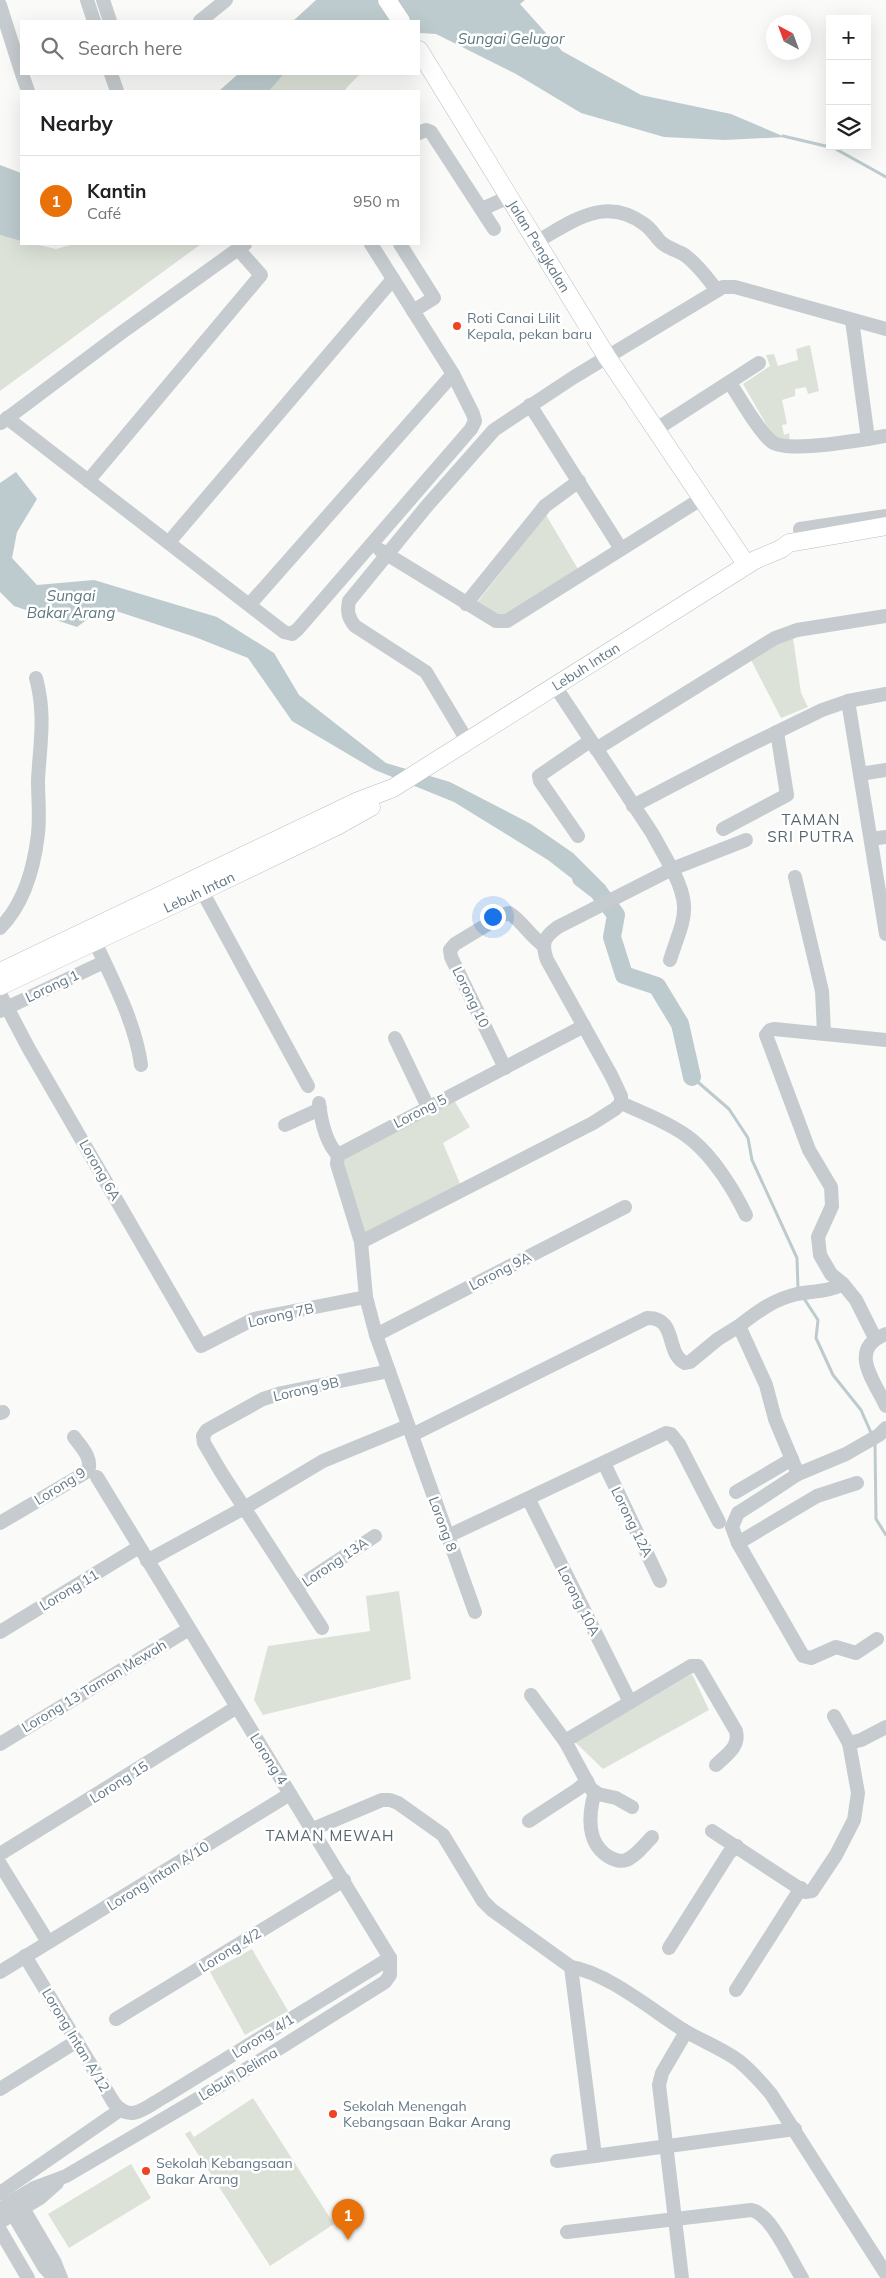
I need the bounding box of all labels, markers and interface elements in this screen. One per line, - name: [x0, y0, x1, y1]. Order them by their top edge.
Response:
- north arrow: [766, 15, 811, 60]
- map controls: [826, 15, 871, 150]
- button: +: [826, 15, 871, 60]
- search box: [20, 20, 420, 75]
- water label: Sungai Gelugor: [458, 29, 565, 48]
- icon: search: [38, 34, 66, 62]
- text: Search here: [78, 36, 182, 60]
- button: −: [826, 60, 871, 105]
- button: layers: [826, 105, 871, 150]
- text: Nearby: [40, 110, 113, 136]
- text: Kantin: [87, 179, 147, 203]
- text: 1: [51, 191, 61, 211]
- text: 950 m: [353, 191, 400, 211]
- street label: Jalan Pengkalan: [504, 197, 574, 296]
- text: Café: [87, 203, 121, 223]
- place label: Roti Canai Lilit Kepala, pekan baru: [467, 309, 592, 343]
- marker: Roti Canai Lilit Kepala, pekan baru: [451, 320, 463, 332]
- water label: Sungai Bakar Arang: [27, 586, 115, 622]
- street label: Lebuh Intan: [549, 638, 623, 695]
- district label: TAMAN SRI PUTRA: [767, 810, 855, 846]
- street label: Lebuh Intan: [160, 868, 238, 917]
- your location: [480, 904, 506, 930]
- street label: Lorong 10: [449, 964, 493, 1030]
- street label: Lorong 1: [22, 966, 82, 1006]
- street label: Lorong 5: [390, 1090, 450, 1132]
- street label: Lorong 6A: [75, 1136, 125, 1204]
- street label: Lorong 9A: [466, 1247, 535, 1294]
- street label: Lorong 7B: [246, 1299, 316, 1331]
- street label: Lorong 9B: [271, 1373, 341, 1405]
- street label: Lorong 9: [31, 1463, 89, 1509]
- street label: Lorong 12A: [607, 1484, 657, 1561]
- street label: Lorong 8: [425, 1494, 461, 1554]
- street label: Lorong 13A: [298, 1533, 372, 1591]
- street label: Lorong 10A: [554, 1563, 605, 1640]
- street label: Lorong 11: [36, 1565, 102, 1615]
- street label: Lorong 13 Taman Mewah: [18, 1636, 170, 1736]
- street label: Lorong 4: [246, 1730, 292, 1789]
- street label: Lorong 15: [86, 1757, 152, 1807]
- district label: TAMAN MEWAH: [266, 1826, 394, 1845]
- street label: Lorong Intan A/10: [103, 1837, 213, 1915]
- street label: Lorong 4/2: [196, 1924, 264, 1976]
- street label: Lorong Intan A/12: [38, 1985, 114, 2095]
- street label: Lorong 4/1: [229, 2010, 297, 2062]
- street label: Lebuh Delima: [195, 2043, 281, 2105]
- place label: Sekolah Menengah Kebangsaan Bakar Arang: [343, 2097, 511, 2131]
- marker: Sekolah Menengah Kebangsaan Bakar Arang: [327, 2108, 339, 2120]
- place label: Sekolah Kebangsaan Bakar Arang: [156, 2154, 293, 2188]
- marker: Sekolah Kebangsaan Bakar Arang: [140, 2165, 152, 2177]
- pin: 1: [332, 2199, 364, 2240]

